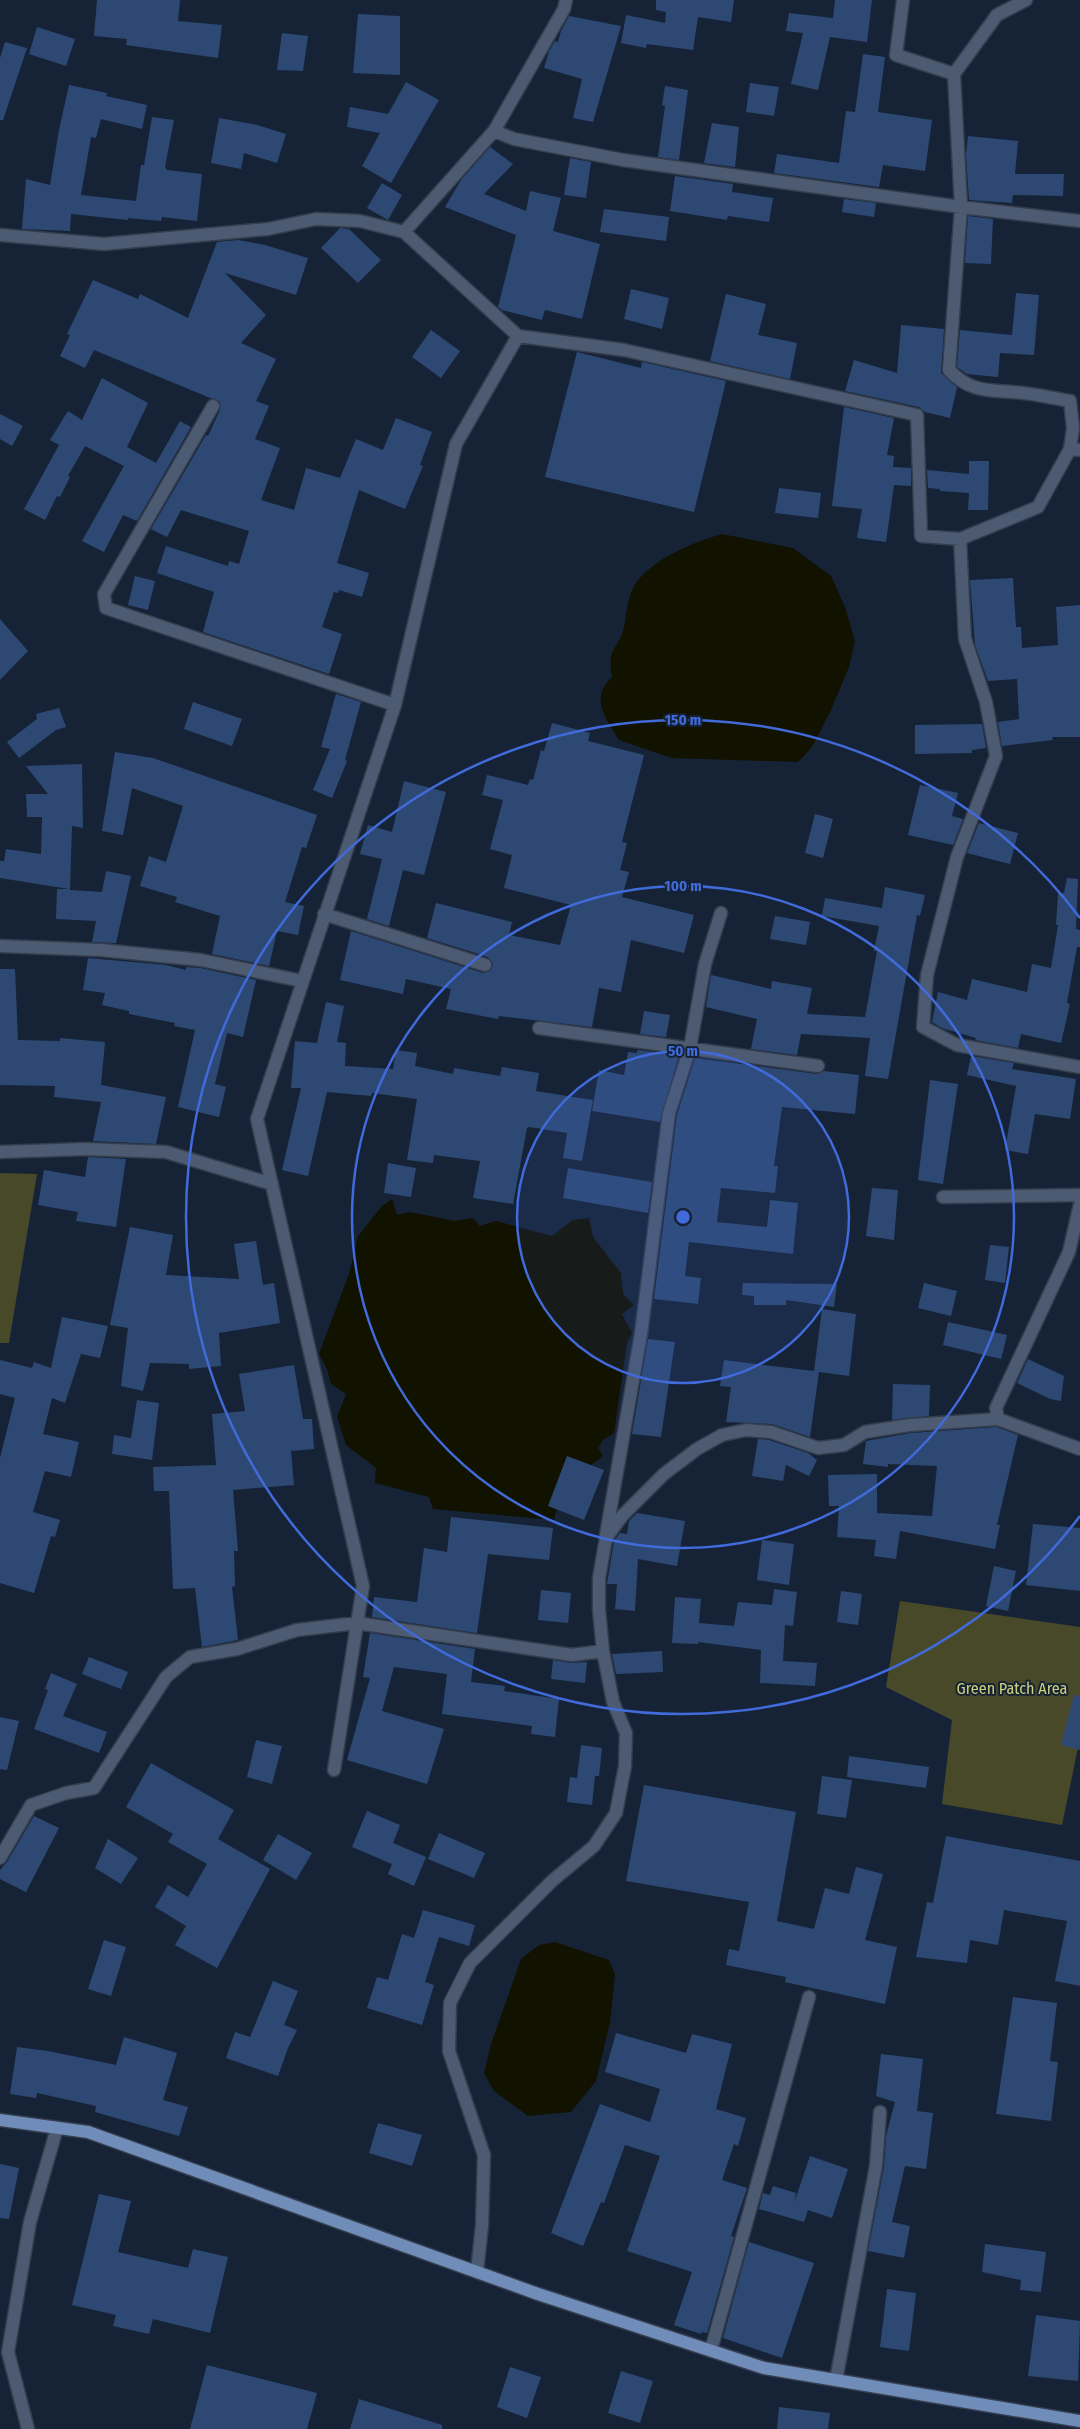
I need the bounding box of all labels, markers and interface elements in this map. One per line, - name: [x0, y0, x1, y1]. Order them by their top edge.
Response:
- text: 150 m: [665, 711, 701, 729]
- text: 100 m: [664, 877, 702, 895]
- text: 50 m: [668, 1042, 698, 1060]
- centre of rings: [674, 1208, 692, 1226]
- park label: Green Patch Area: [957, 1679, 1068, 1698]

